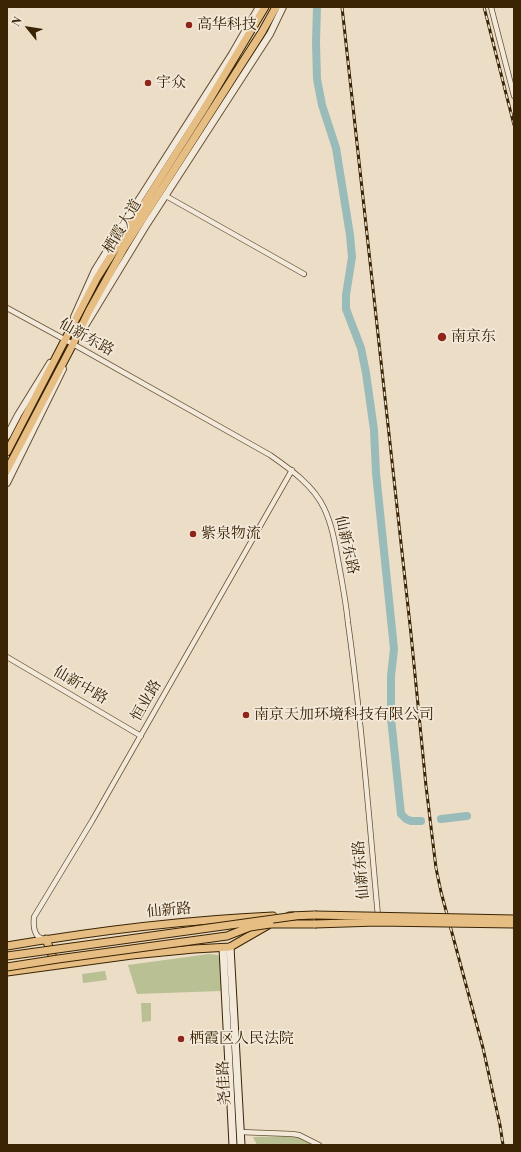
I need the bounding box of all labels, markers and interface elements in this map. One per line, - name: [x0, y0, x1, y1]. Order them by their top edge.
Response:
- north arrow: [8, 8, 48, 48]
- text: N: [9, 15, 26, 29]
- place label: 高华科技: [197, 16, 257, 34]
- marker: 高华科技: [184, 20, 194, 30]
- place label: 宇众: [156, 74, 186, 92]
- marker: 宇众: [143, 78, 153, 88]
- street label: 栖霞大道: [100, 197, 146, 257]
- street label: 仙新东路: [55, 316, 117, 360]
- place label: 南京东: [451, 328, 496, 346]
- marker: 南京东: [436, 331, 448, 343]
- street label: 仙新东路: [330, 514, 362, 576]
- place label: 紫泉物流: [201, 525, 261, 543]
- marker: 紫泉物流: [188, 529, 198, 539]
- street label: 仙新中路: [50, 663, 110, 709]
- street label: 恒业路: [128, 677, 166, 725]
- place label: 南京天加环境科技有限公司: [254, 706, 434, 724]
- marker: 南京天加环境科技有限公司: [241, 710, 251, 720]
- street label: 仙新东路: [350, 839, 374, 901]
- street label: 仙新路: [146, 900, 192, 922]
- place label: 栖霞区人民法院: [189, 1030, 294, 1048]
- marker: 栖霞区人民法院: [176, 1034, 186, 1044]
- street label: 尧佳路: [215, 1060, 235, 1106]

